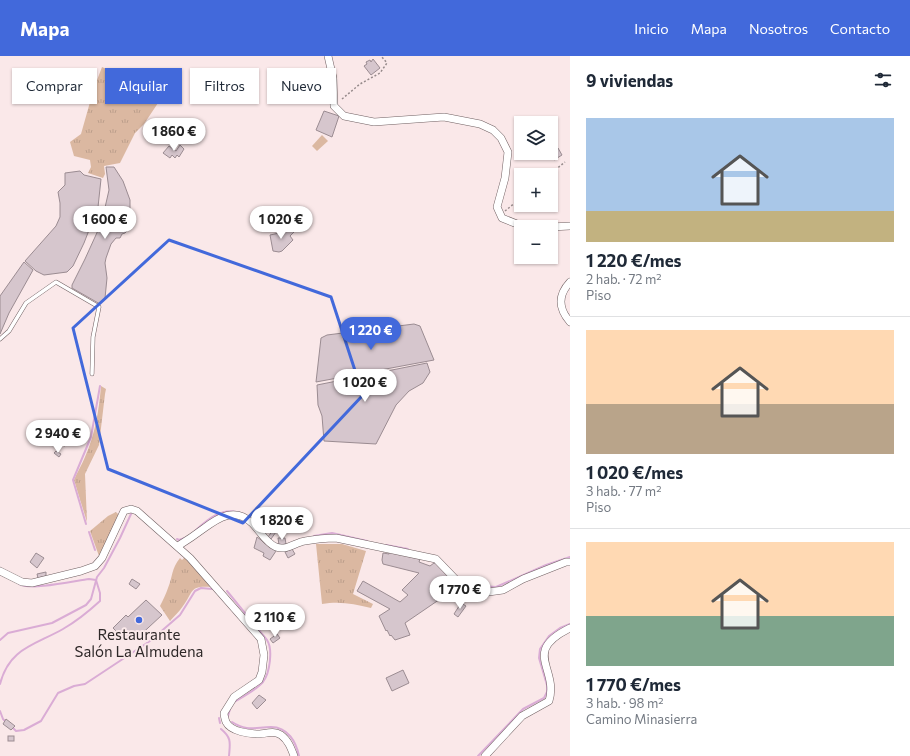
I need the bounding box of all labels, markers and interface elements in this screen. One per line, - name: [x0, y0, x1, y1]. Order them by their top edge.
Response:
- text: Mapa: [20, 17, 69, 40]
- text: Inicio: [634, 20, 669, 37]
- text: Mapa: [691, 20, 727, 37]
- text: Nosotros: [749, 20, 808, 37]
- text: Contacto: [830, 20, 890, 37]
- chip: Comprar: [12, 68, 97, 104]
- chip: Alquilar: [105, 68, 182, 104]
- chip: Filtros: [190, 68, 259, 104]
- chip: Nuevo: [267, 68, 336, 104]
- icon: filters: [872, 69, 894, 91]
- text: 9 viviendas: [586, 70, 673, 91]
- map controls: [514, 116, 558, 264]
- button: layers: [514, 116, 558, 160]
- pin: 1 860 €: [137, 118, 211, 152]
- text: 1 860 €: [152, 123, 196, 139]
- icon: home: [704, 144, 776, 216]
- button: +: [514, 168, 558, 212]
- pin: 1 600 €: [68, 206, 142, 240]
- pin: 1 020 €: [244, 206, 318, 240]
- text: 1 600 €: [82, 211, 128, 227]
- text: 1 020 €: [259, 211, 303, 227]
- button: −: [514, 220, 558, 264]
- text: 1 220 €/mes: [586, 250, 682, 271]
- text: 2 hab. · 72 m²: [586, 271, 662, 287]
- text: Piso: [586, 287, 611, 303]
- pin: 1 220 €: [334, 317, 408, 351]
- text: 1 220 €: [349, 322, 393, 338]
- icon: home: [704, 356, 776, 428]
- pin: 1 020 €: [328, 369, 402, 403]
- text: 1 020 €: [343, 374, 387, 390]
- pin: 2 940 €: [21, 420, 95, 454]
- text: 2 940 €: [35, 425, 81, 441]
- text: 1 020 €/mes: [586, 462, 683, 483]
- text: 3 hab. · 77 m²: [586, 483, 661, 499]
- text: Piso: [586, 499, 611, 515]
- pin: 1 820 €: [245, 507, 319, 541]
- text: 1 820 €: [260, 512, 304, 528]
- icon: home: [704, 568, 776, 640]
- pin: 1 770 €: [423, 576, 497, 610]
- text: 1 770 €: [439, 581, 481, 597]
- pin: 2 110 €: [238, 604, 312, 638]
- text: 2 110 €: [254, 609, 296, 625]
- marker: Restaurante Salón La Almudena: [134, 615, 144, 625]
- place label: Restaurante Salón La Almudena: [75, 625, 203, 660]
- text: 1 770 €/mes: [586, 674, 681, 695]
- text: 3 hab. · 98 m²: [586, 695, 663, 711]
- text: Camino Minasierra: [586, 711, 697, 727]

